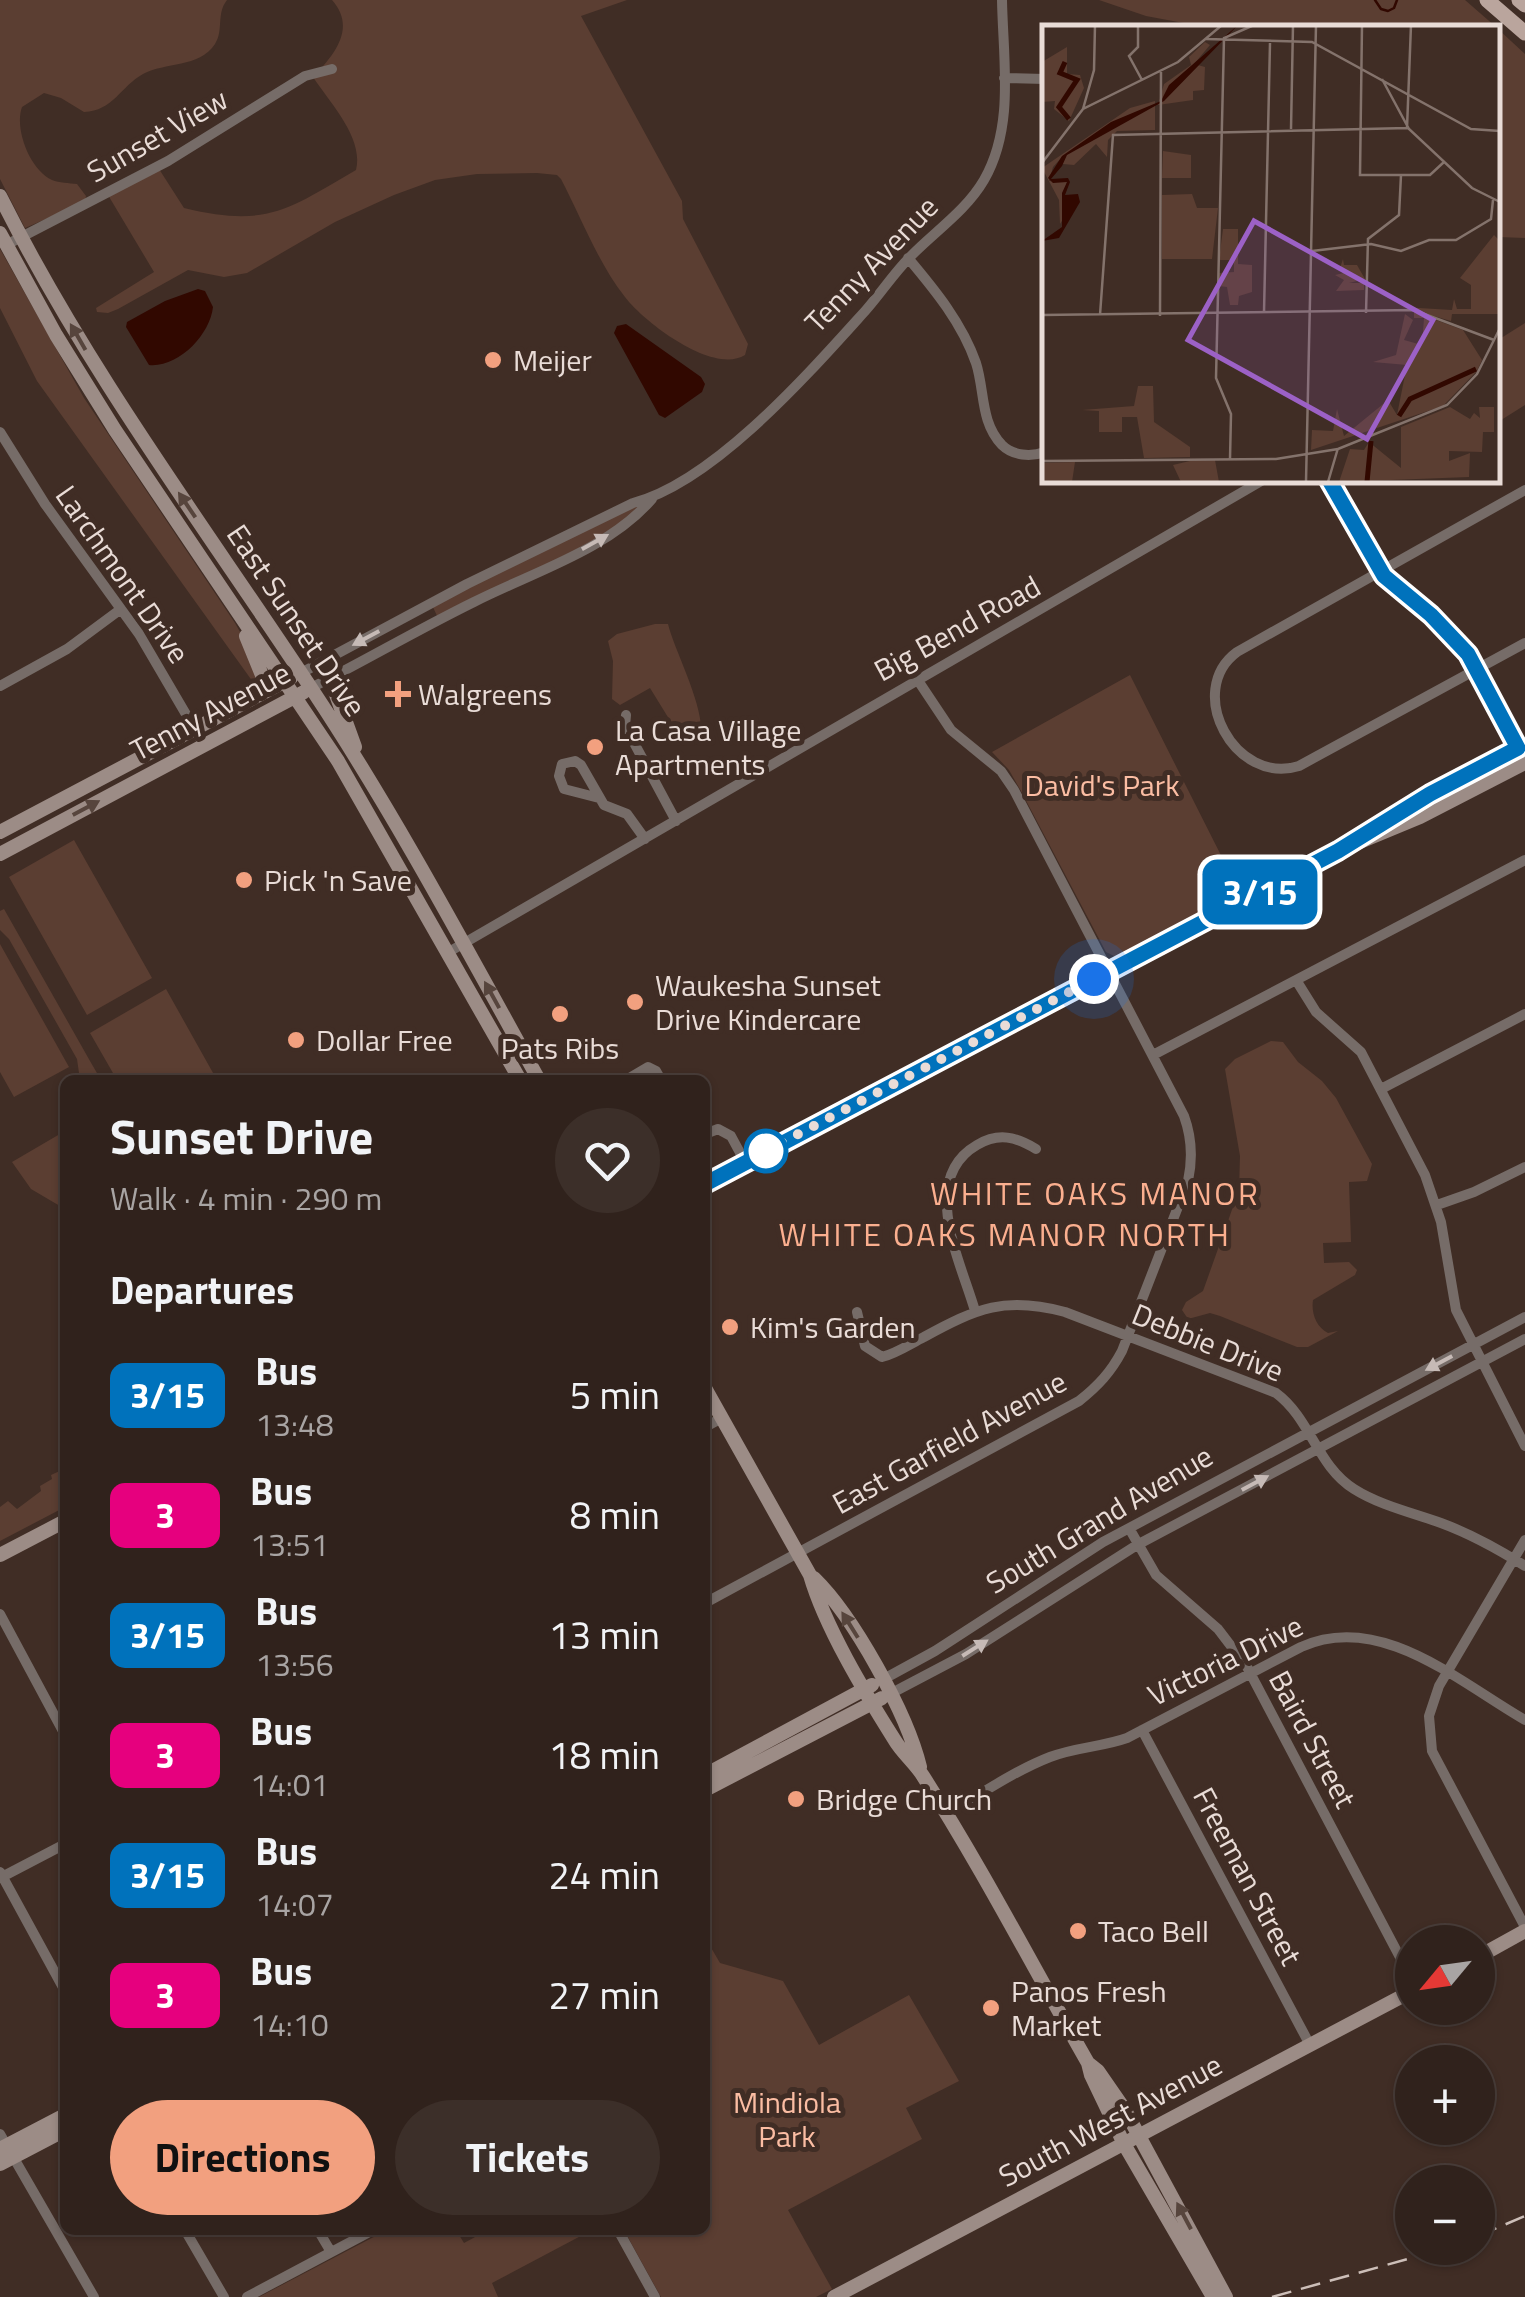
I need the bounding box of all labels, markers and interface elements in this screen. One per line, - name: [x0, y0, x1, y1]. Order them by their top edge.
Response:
- inset map: [1042, 25, 1500, 482]
- street label: Sunset View: [78, 76, 236, 194]
- street label: Tenny Avenue: [794, 185, 948, 343]
- one-way arrow: [70, 323, 88, 351]
- place label: Meijer: [513, 337, 592, 383]
- marker: Meijer: [482, 349, 504, 371]
- street label: Larchmont Drive: [44, 475, 202, 673]
- one-way arrow: [179, 492, 197, 519]
- street label: East Sunset Drive: [216, 515, 378, 725]
- one-way arrow: [581, 533, 610, 550]
- street label: Big Bend Road: [865, 563, 1049, 693]
- one-way arrow: [352, 629, 380, 647]
- street label: Tenny Avenue: [122, 650, 298, 772]
- place label: Walgreens: [418, 671, 552, 717]
- marker: Walgreens: [387, 683, 409, 705]
- place label: La Casa Village Apartments: [615, 707, 801, 787]
- marker: La Casa Village Apartments: [584, 736, 606, 758]
- park label: David's Park: [1024, 762, 1180, 808]
- one-way arrow: [72, 800, 101, 817]
- place label: Pick 'n Save: [264, 857, 412, 903]
- line badge: 3/15: [1190, 860, 1330, 924]
- text: 3/15: [1222, 865, 1298, 919]
- marker: Pick 'n Save: [233, 869, 255, 891]
- your location: [1069, 954, 1119, 1004]
- place label: Waukesha Sunset Drive Kindercare: [655, 962, 881, 1042]
- one-way arrow: [483, 980, 500, 1009]
- marker: Waukesha Sunset Drive Kindercare: [624, 991, 646, 1013]
- marker: Pats Ribs: [549, 1003, 571, 1025]
- place label: Dollar Free: [316, 1017, 453, 1063]
- place label: Pats Ribs: [501, 1025, 619, 1071]
- marker: Dollar Free: [285, 1029, 307, 1051]
- text: Sunset Drive: [110, 1100, 373, 1173]
- button: heart: [555, 1108, 660, 1213]
- unlabelled marker: [745, 1130, 787, 1172]
- district label: WHITE OAKS MANOR: [930, 1169, 1260, 1217]
- text: Walk · 4 min · 290 m: [110, 1174, 382, 1222]
- district label: WHITE OAKS MANOR NORTH: [779, 1210, 1231, 1258]
- text: Departures: [110, 1261, 294, 1319]
- street label: Debbie Drive: [1125, 1291, 1291, 1393]
- place label: Kim's Garden: [750, 1304, 916, 1350]
- marker: Kim's Garden: [719, 1316, 741, 1338]
- text: Bus: [255, 1342, 317, 1400]
- one-way arrow: [1424, 1354, 1453, 1371]
- street label: East Garfield Avenue: [823, 1358, 1075, 1526]
- text: 5 min: [570, 1366, 660, 1424]
- text: 3/15: [130, 1368, 205, 1422]
- text: 13:48: [255, 1400, 334, 1448]
- street label: South Grand Avenue: [977, 1433, 1221, 1605]
- text: Bus: [250, 1462, 312, 1520]
- one-way arrow: [1240, 1474, 1269, 1491]
- text: 8 min: [570, 1486, 660, 1544]
- text: 3: [155, 1488, 175, 1542]
- text: 13:51: [250, 1520, 329, 1568]
- text: Bus: [255, 1582, 317, 1640]
- street label: Victoria Drive: [1140, 1603, 1310, 1717]
- text: 13 min: [549, 1606, 660, 1664]
- text: 3/15: [130, 1608, 205, 1662]
- one-way arrow: [841, 1611, 859, 1639]
- one-way arrow: [961, 1639, 989, 1657]
- text: 13:56: [255, 1640, 334, 1688]
- street label: Baird Street: [1258, 1662, 1369, 1816]
- text: Bus: [250, 1702, 312, 1760]
- text: 18 min: [549, 1726, 660, 1784]
- text: 3: [155, 1728, 175, 1782]
- text: 14:01: [250, 1760, 329, 1808]
- place label: Bridge Church: [816, 1776, 992, 1822]
- street label: Freeman Street: [1182, 1779, 1314, 1974]
- marker: Bridge Church: [785, 1788, 807, 1810]
- text: Bus: [255, 1822, 317, 1880]
- text: 24 min: [549, 1846, 660, 1904]
- text: 3/15: [130, 1848, 205, 1902]
- text: 14:07: [255, 1880, 334, 1928]
- place label: Taco Bell: [1098, 1908, 1209, 1954]
- marker: Taco Bell: [1067, 1920, 1089, 1942]
- north arrow: [1395, 1925, 1495, 2025]
- map controls: [1395, 1925, 1495, 2265]
- text: Bus: [250, 1942, 312, 2000]
- text: 27 min: [549, 1966, 660, 2024]
- text: 3: [155, 1968, 175, 2022]
- place label: Panos Fresh Market: [1011, 1968, 1167, 2048]
- marker: Panos Fresh Market: [980, 1997, 1002, 2019]
- text: 14:10: [250, 2000, 329, 2048]
- street label: South West Avenue: [990, 2042, 1230, 2198]
- button: +: [1395, 2045, 1495, 2145]
- park label: Mindiola Park: [733, 2079, 841, 2159]
- button: Directions: [110, 2100, 375, 2215]
- button: Tickets: [395, 2100, 660, 2215]
- button: −: [1395, 2165, 1495, 2265]
- one-way arrow: [1176, 2201, 1193, 2230]

